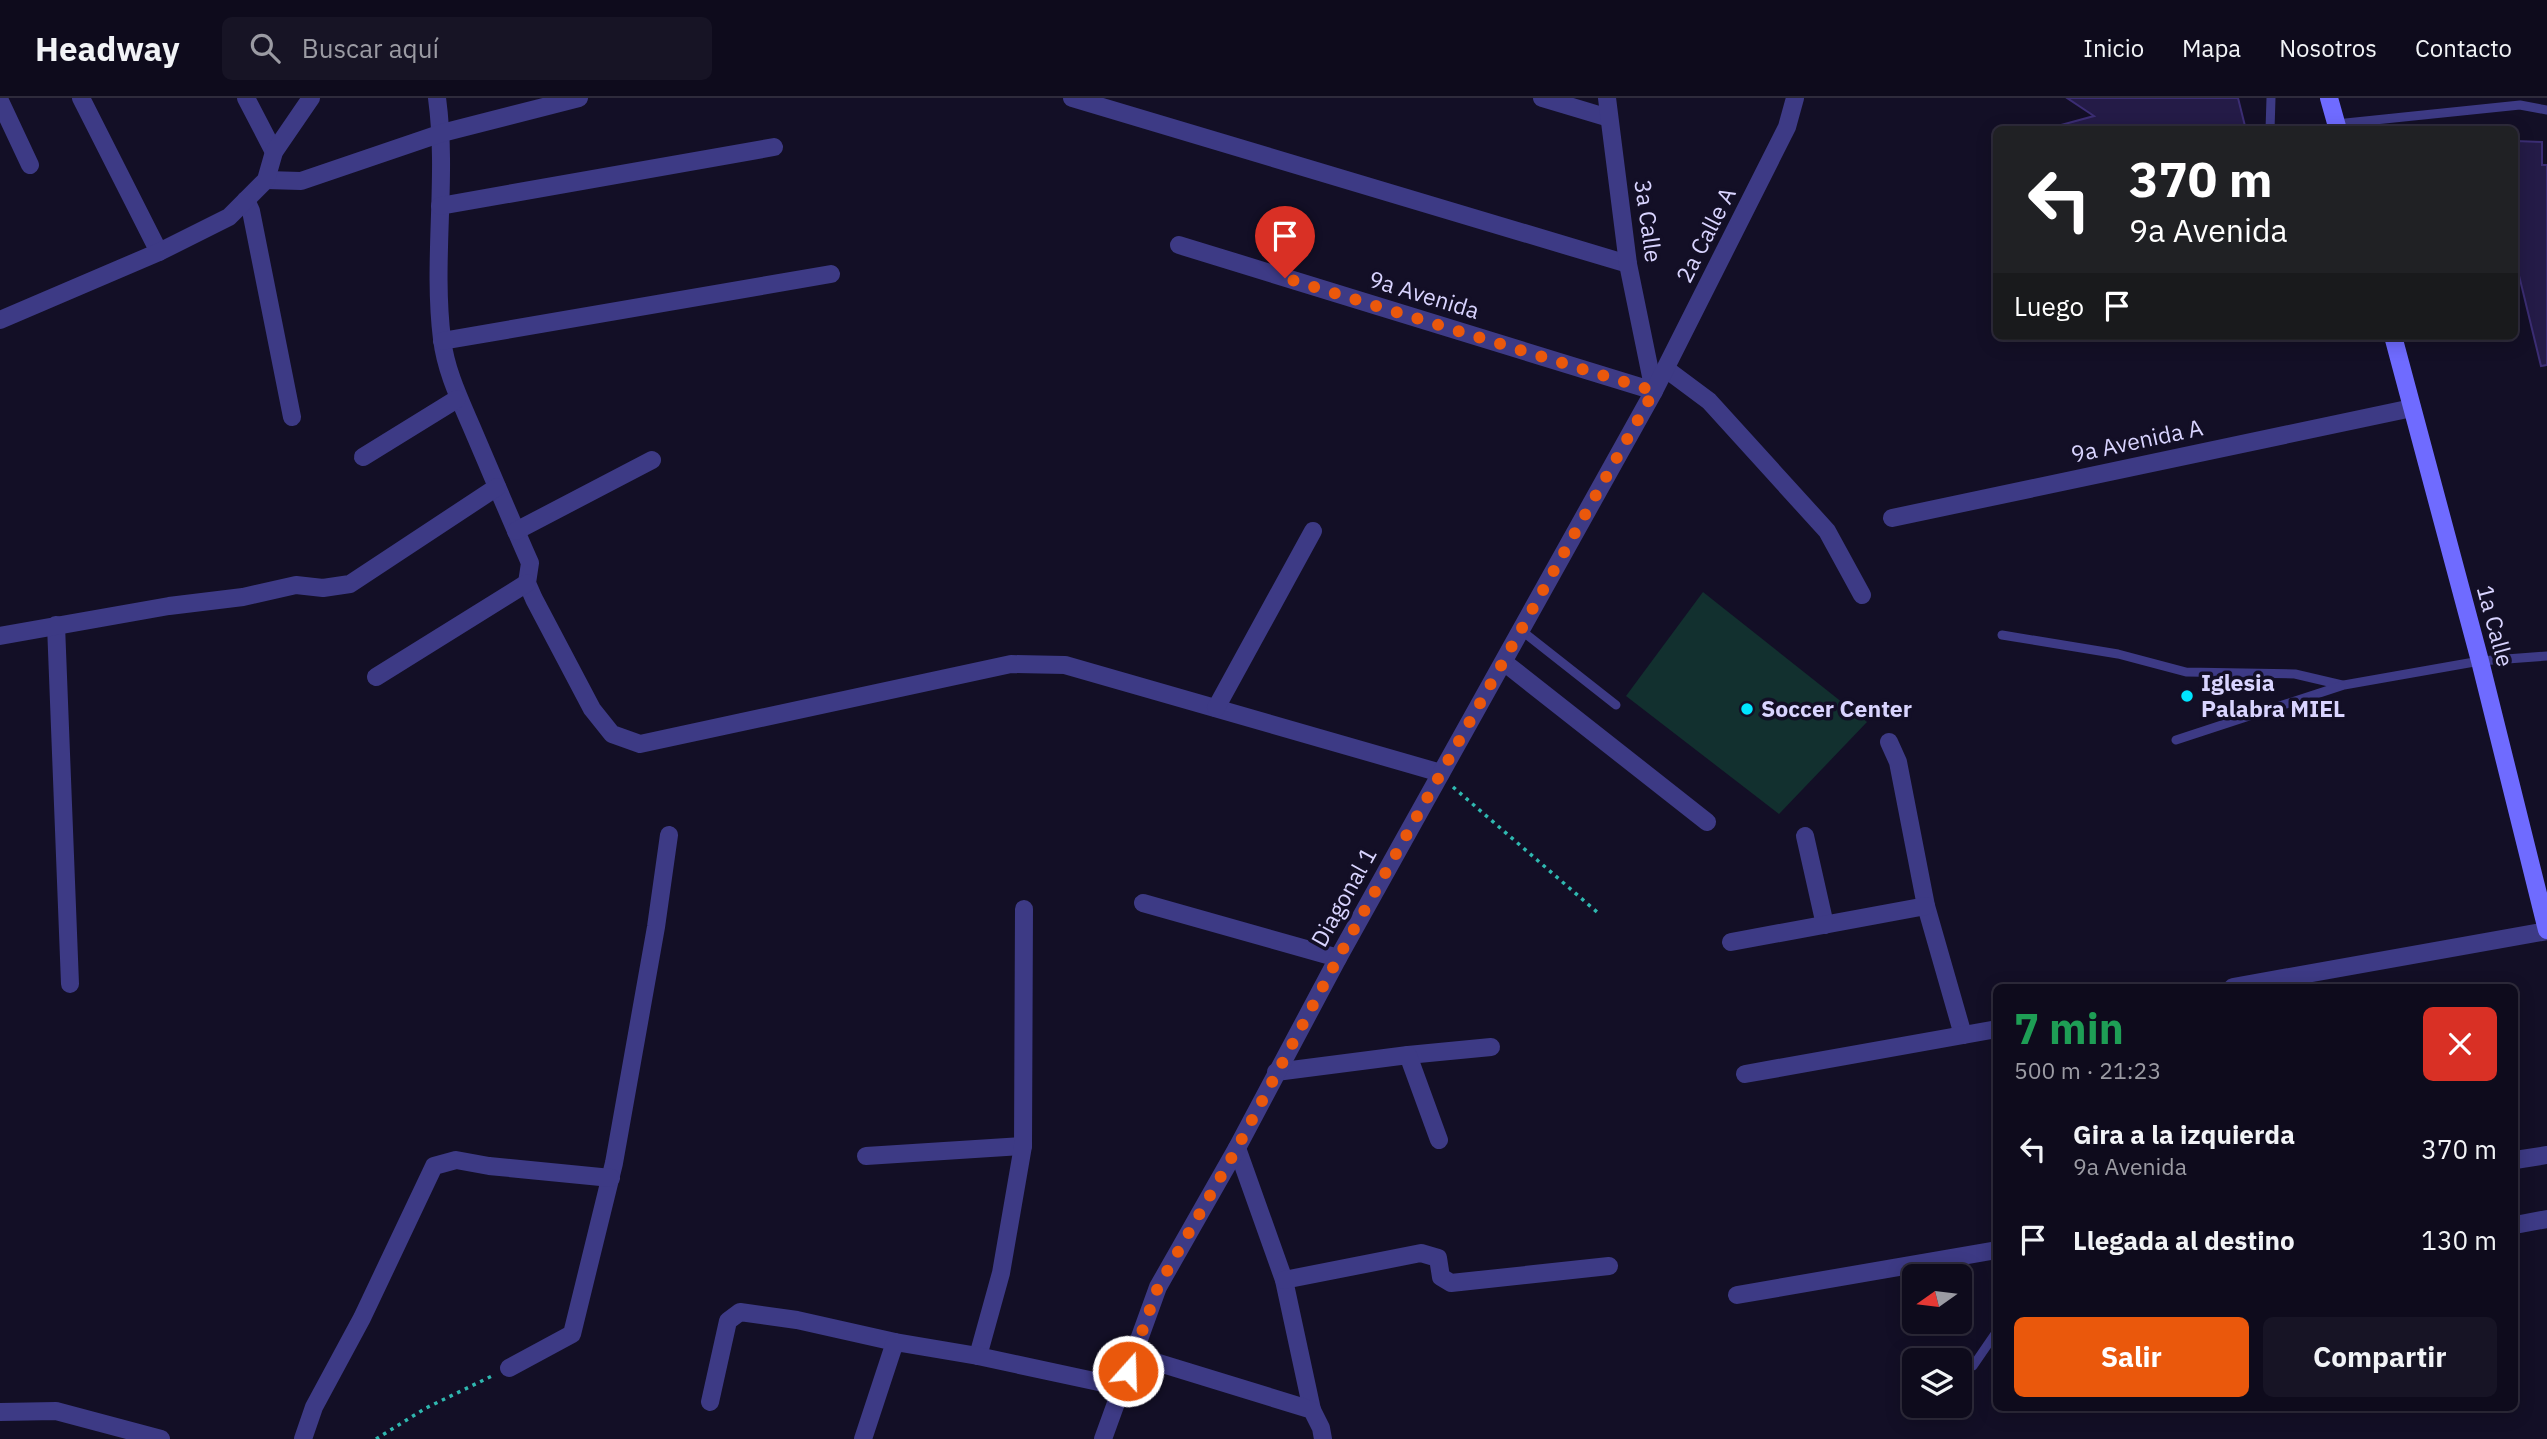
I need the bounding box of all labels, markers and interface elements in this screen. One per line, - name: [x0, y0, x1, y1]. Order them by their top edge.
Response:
- search box: [222, 17, 712, 80]
- text: Headway: [35, 27, 180, 70]
- icon: search: [246, 29, 284, 67]
- text: Buscar aquí: [302, 31, 439, 65]
- text: Inicio: [2083, 32, 2144, 64]
- text: Mapa: [2182, 32, 2241, 64]
- text: Nosotros: [2279, 32, 2377, 64]
- text: Contacto: [2415, 32, 2512, 64]
- text: 370 m: [2129, 147, 2273, 210]
- icon: left: [2014, 154, 2105, 245]
- street label: 3a Calle: [1628, 178, 1670, 264]
- street label: 2a Calle A: [1668, 182, 1742, 287]
- pin: [1255, 206, 1315, 278]
- text: 9a Avenida: [2129, 209, 2288, 251]
- icon: arrive: [1266, 217, 1304, 255]
- street label: 9a Avenida: [1365, 263, 1483, 325]
- icon: arrive: [2098, 287, 2136, 325]
- text: Luego: [2014, 289, 2084, 323]
- street label: 9a Avenida A: [2068, 411, 2206, 469]
- street label: 1a Calle: [2471, 582, 2521, 670]
- place label: Iglesia Palabra MIEL: [2201, 667, 2345, 723]
- marker: Iglesia Palabra MIEL: [2179, 688, 2195, 704]
- place label: Soccer Center: [1761, 693, 1912, 723]
- marker: Soccer Center: [1739, 701, 1755, 717]
- street label: Diagonal 1: [1304, 841, 1383, 952]
- text: 7 min: [2014, 1001, 2124, 1056]
- button: close: [2423, 1007, 2497, 1081]
- text: 500 m · 21:23: [2014, 1055, 2161, 1085]
- text: Gira a la izquierda: [2073, 1117, 2295, 1151]
- icon: left: [2014, 1130, 2052, 1168]
- text: 370 m: [2421, 1132, 2497, 1166]
- text: 9a Avenida: [2073, 1151, 2187, 1181]
- icon: arrive: [2014, 1221, 2052, 1259]
- text: Llegada al destino: [2073, 1223, 2295, 1257]
- text: 130 m: [2421, 1223, 2497, 1257]
- north arrow: [1902, 1264, 1972, 1334]
- map controls: [1902, 1264, 1972, 1418]
- button: Salir: [2014, 1317, 2249, 1397]
- button: Compartir: [2263, 1317, 2497, 1397]
- position arrow: [1091, 1334, 1165, 1408]
- button: layers: [1902, 1348, 1972, 1418]

